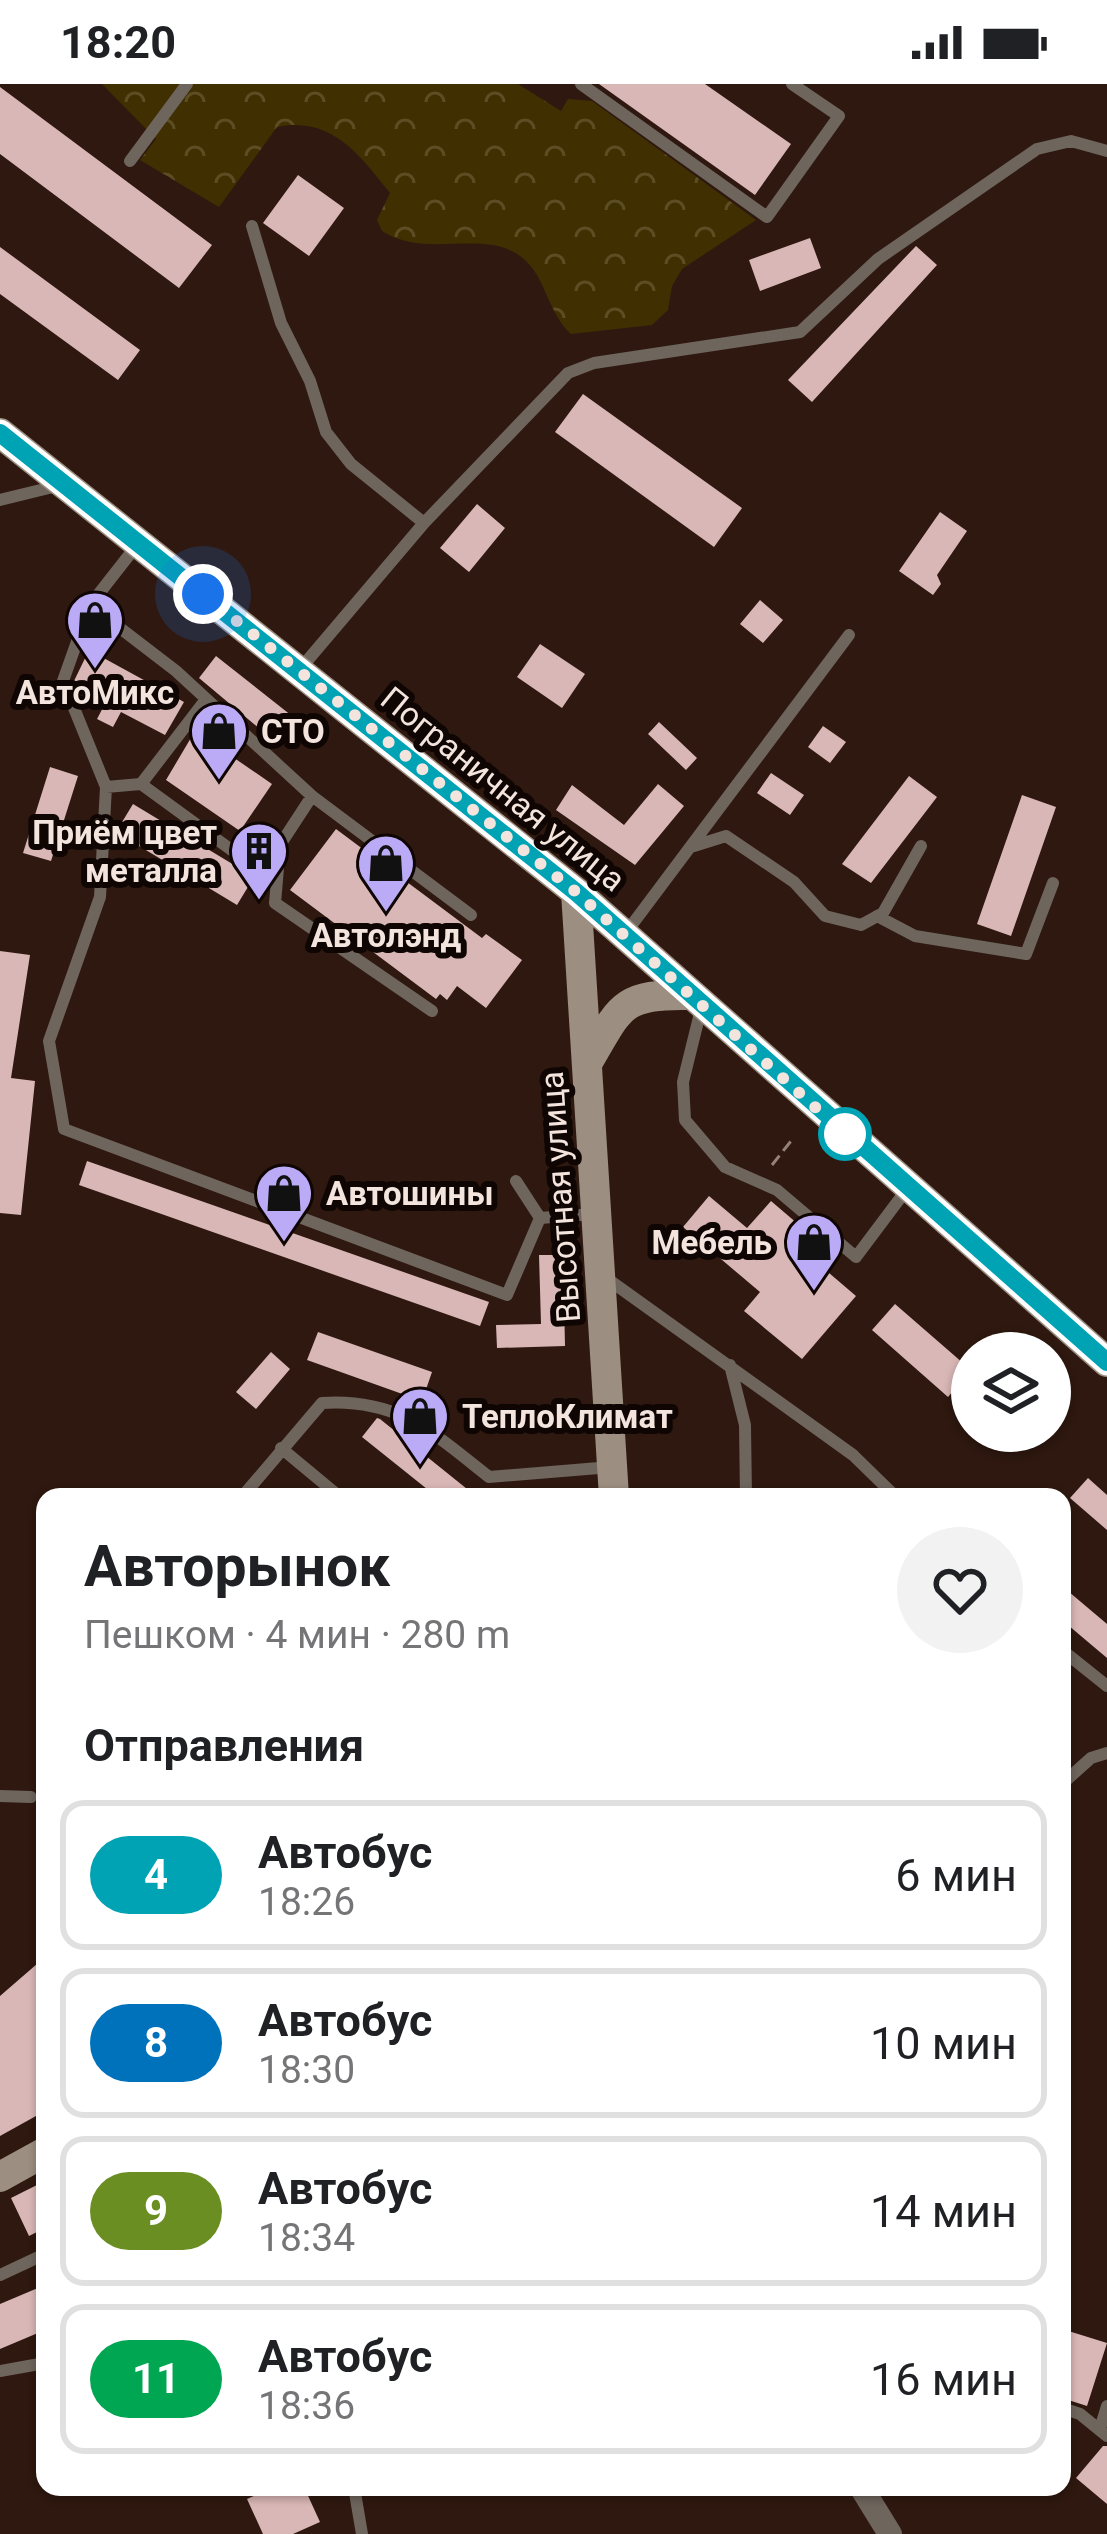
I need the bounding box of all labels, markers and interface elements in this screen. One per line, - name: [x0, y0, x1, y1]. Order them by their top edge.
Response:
- text: 18:20: [60, 16, 176, 69]
- your location: [173, 564, 233, 624]
- shop icon: АвтоМикс: [64, 589, 126, 671]
- place label: АвтоМикс: [16, 673, 174, 712]
- street label: Пограничная улица: [373, 679, 633, 899]
- shop icon: СТО: [188, 700, 250, 782]
- place label: СТО: [261, 712, 325, 751]
- place label: Приём цвет металла: [32, 813, 217, 890]
- building icon: Приём цвет металла: [228, 820, 290, 902]
- shop icon: Автолэнд: [355, 832, 417, 914]
- place label: Автолэнд: [311, 916, 461, 955]
- street label: Высотная улица: [532, 1070, 588, 1324]
- unlabelled marker: [820, 1109, 870, 1159]
- shop icon: Автошины: [253, 1162, 315, 1244]
- place label: Автошины: [326, 1174, 494, 1213]
- shop icon: Мебель: [783, 1211, 845, 1293]
- place label: Мебель: [652, 1223, 772, 1262]
- map controls: [951, 1332, 1071, 1452]
- button: layers: [951, 1332, 1071, 1452]
- shop icon: ТеплоКлимат: [389, 1385, 451, 1467]
- place label: ТеплоКлимат: [462, 1397, 673, 1436]
- button: heart: [897, 1527, 1023, 1653]
- text: Авторынок: [84, 1533, 390, 1600]
- text: Пешком · 4 мин · 280 m: [84, 1612, 510, 1658]
- text: Отправления: [84, 1719, 364, 1772]
- text: Автобус: [258, 1826, 433, 1879]
- text: 6 мин: [895, 1849, 1017, 1902]
- text: 4: [144, 1850, 168, 1899]
- text: 18:26: [258, 1879, 355, 1925]
- text: Автобус: [258, 1994, 433, 2047]
- text: 10 мин: [870, 2017, 1017, 2070]
- text: 8: [144, 2018, 168, 2067]
- text: 18:30: [258, 2047, 355, 2093]
- text: Автобус: [258, 2162, 433, 2215]
- text: 14 мин: [870, 2185, 1017, 2238]
- text: 9: [144, 2186, 168, 2235]
- text: 18:34: [258, 2215, 355, 2261]
- text: Автобус: [258, 2330, 433, 2383]
- text: 16 мин: [870, 2353, 1017, 2406]
- text: 11: [132, 2354, 180, 2403]
- text: 18:36: [258, 2383, 355, 2429]

